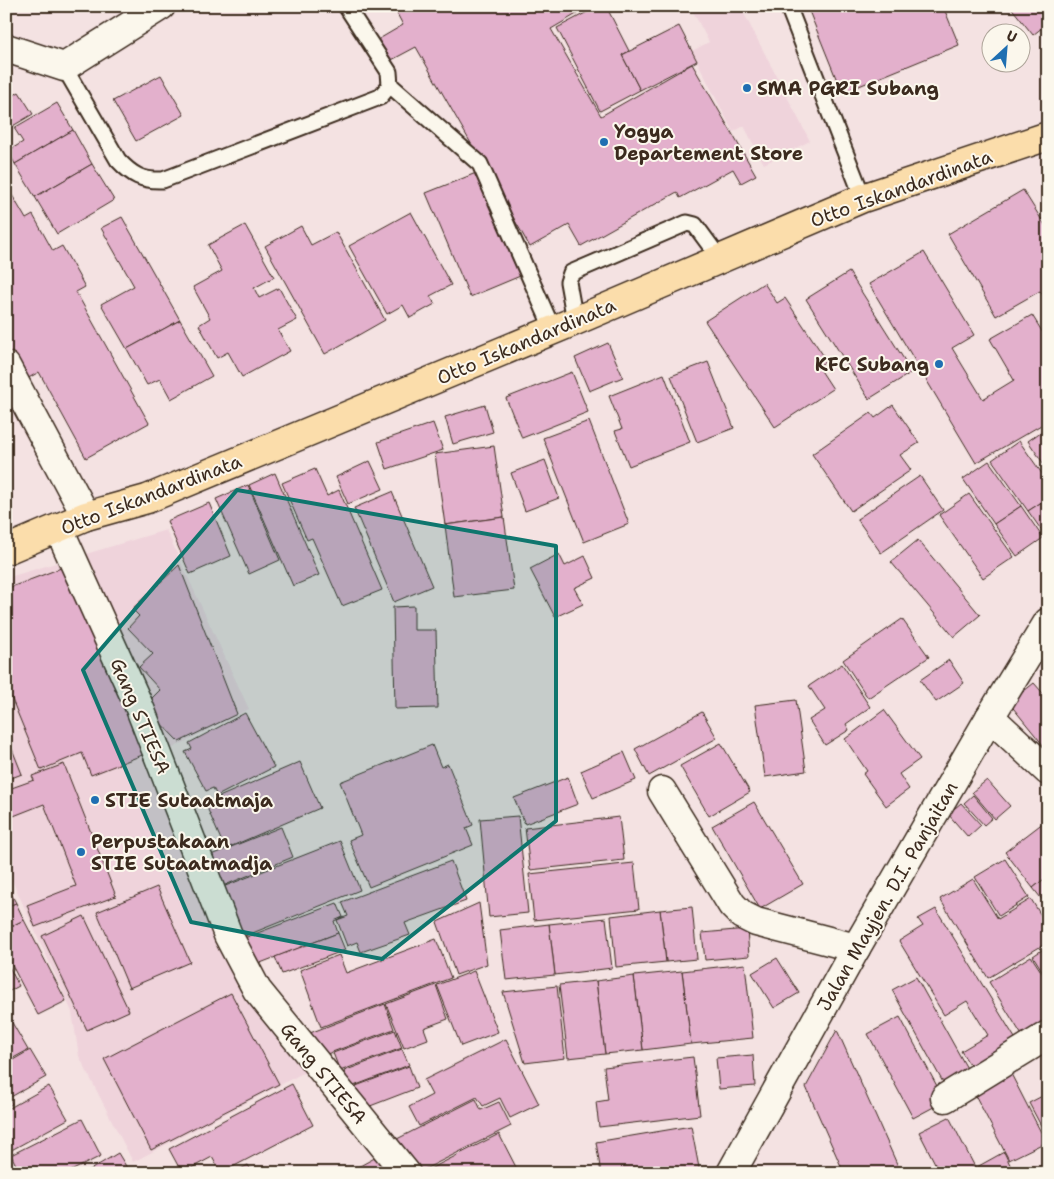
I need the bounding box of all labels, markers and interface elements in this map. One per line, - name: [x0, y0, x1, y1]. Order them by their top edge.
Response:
- north arrow: [982, 22, 1032, 72]
- text: U: [1003, 26, 1020, 47]
- place label: SMA PGRI Subang: [757, 76, 939, 101]
- marker: SMA PGRI Subang: [741, 82, 753, 94]
- place label: Yogya Departement Store: [614, 119, 803, 166]
- marker: Yogya Departement Store: [598, 136, 610, 148]
- street label: Otto Iskandardinata: [807, 144, 996, 233]
- street label: Otto Iskandardinata: [433, 292, 620, 390]
- place label: KFC Subang: [815, 352, 929, 377]
- marker: KFC Subang: [933, 358, 945, 370]
- street label: Otto Iskandardinata: [57, 448, 245, 541]
- street label: Gang STIESA: [105, 654, 176, 778]
- street label: Jalan Mayjen. D.I. Panjaitan: [811, 777, 963, 1015]
- place label: STIE Sutaatmaja: [105, 788, 273, 813]
- marker: STIE Sutaatmaja: [89, 794, 101, 806]
- place label: Perpustakaan STIE Sutaatmadja: [91, 829, 272, 876]
- marker: Perpustakaan STIE Sutaatmadja: [75, 846, 87, 858]
- street label: Gang STIESA: [275, 1017, 372, 1130]

